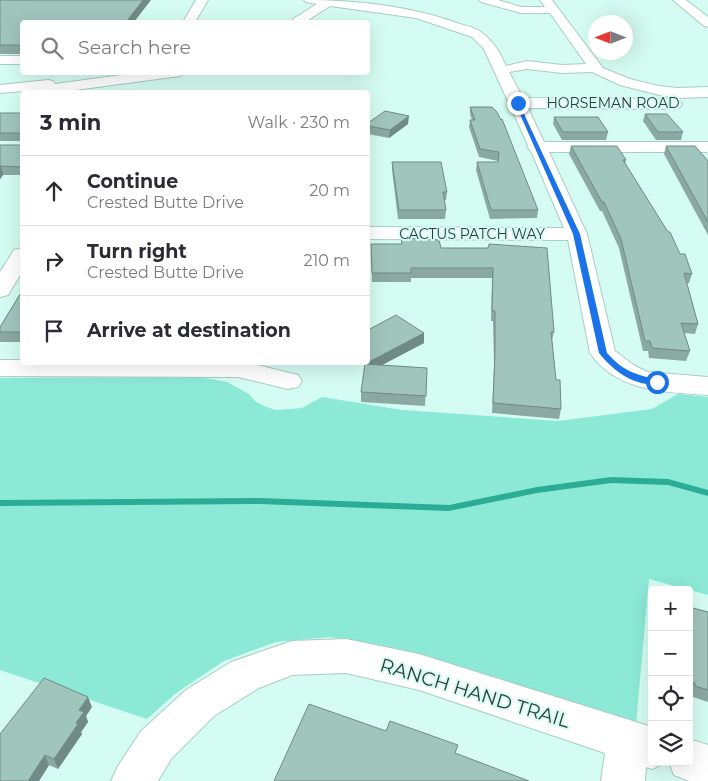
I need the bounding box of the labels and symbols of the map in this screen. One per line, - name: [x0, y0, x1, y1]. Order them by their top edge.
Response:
- north arrow: [588, 15, 633, 60]
- route end: [507, 92, 530, 115]
- street label: HORSEMAN ROAD: [546, 94, 680, 112]
- street label: CACTUS PATCH WAY: [399, 225, 545, 243]
- route start: [646, 371, 669, 394]
- street label: RANCH HAND TRAIL: [377, 653, 573, 733]

